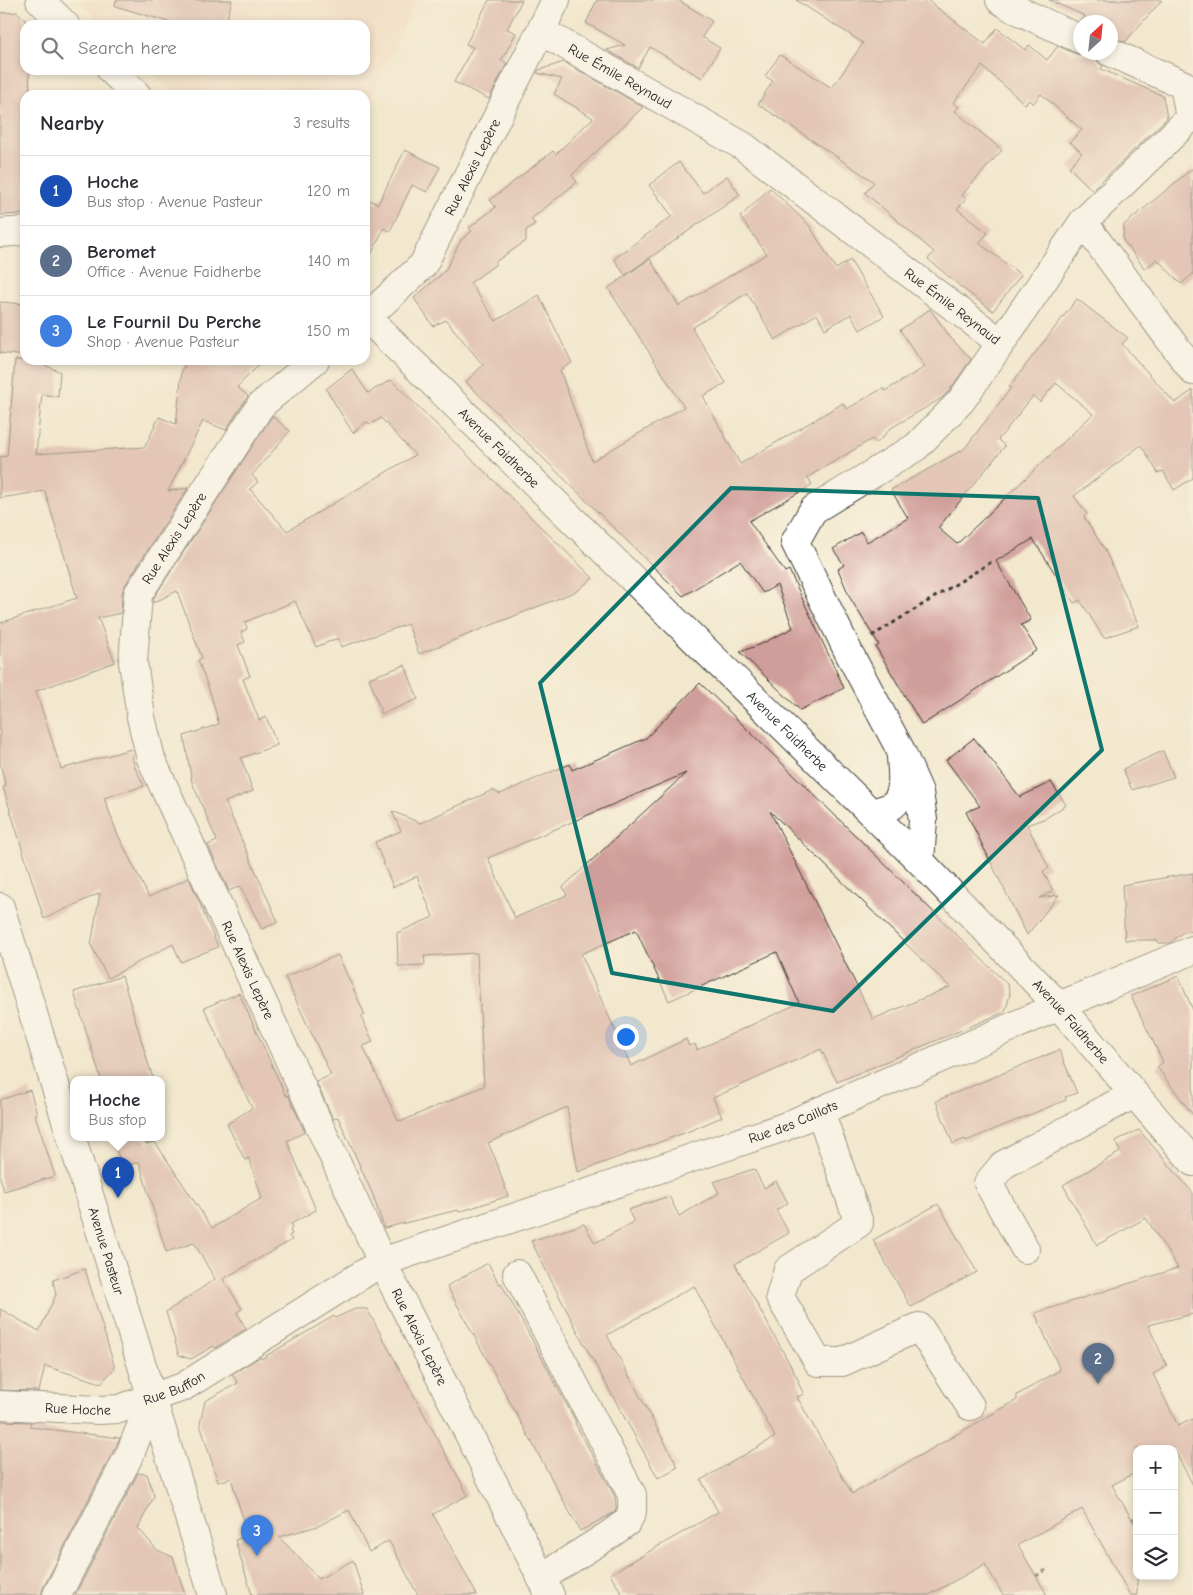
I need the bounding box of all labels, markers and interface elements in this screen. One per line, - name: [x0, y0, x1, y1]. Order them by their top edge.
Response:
- north arrow: [1073, 15, 1118, 60]
- search box: [20, 20, 370, 75]
- icon: search: [38, 34, 66, 62]
- text: Search here: [78, 37, 177, 59]
- street label: Rue Émile Reynaud: [565, 40, 675, 113]
- text: Nearby: [40, 111, 104, 135]
- text: 3 results: [293, 114, 350, 132]
- street label: Rue Alexis Lepère: [441, 116, 504, 218]
- text: Hoche: [87, 171, 139, 193]
- text: 1: [53, 182, 59, 200]
- text: 120 m: [307, 182, 350, 200]
- text: Bus stop · Avenue Pasteur: [87, 193, 262, 211]
- text: Beromet: [87, 241, 156, 263]
- text: 2: [52, 252, 60, 270]
- text: 140 m: [308, 252, 350, 270]
- text: Office · Avenue Faidherbe: [87, 263, 261, 281]
- street label: Rue Émile Reynaud: [901, 264, 1004, 348]
- text: Le Fournil Du Perche: [87, 311, 261, 333]
- text: 3: [52, 322, 60, 340]
- text: 150 m: [307, 322, 350, 340]
- text: Shop · Avenue Pasteur: [87, 333, 239, 351]
- street label: Avenue Faidherbe: [455, 405, 543, 492]
- street label: Rue Alexis Lepère: [138, 489, 210, 587]
- street label: Avenue Faidherbe: [743, 688, 831, 775]
- street label: Rue Alexis Lepère: [218, 918, 277, 1022]
- street label: Avenue Faidherbe: [1029, 976, 1113, 1067]
- your location: [613, 1024, 639, 1050]
- popup: [70, 1076, 165, 1141]
- text: Hoche: [89, 1089, 140, 1111]
- street label: Rue des Caillots: [746, 1097, 840, 1147]
- text: Bus stop: [89, 1111, 146, 1129]
- pin: 1: [102, 1157, 134, 1198]
- street label: Avenue Pasteur: [84, 1205, 128, 1297]
- street label: Rue Alexis Lepère: [388, 1286, 451, 1388]
- pin: 2: [1082, 1343, 1114, 1384]
- street label: Rue Buffon: [141, 1367, 208, 1409]
- street label: Rue Hoche: [44, 1399, 111, 1419]
- map controls: [1133, 1445, 1178, 1580]
- button: +: [1133, 1445, 1178, 1490]
- button: −: [1133, 1490, 1178, 1535]
- pin: 3: [241, 1515, 273, 1556]
- button: layers: [1133, 1535, 1178, 1580]

